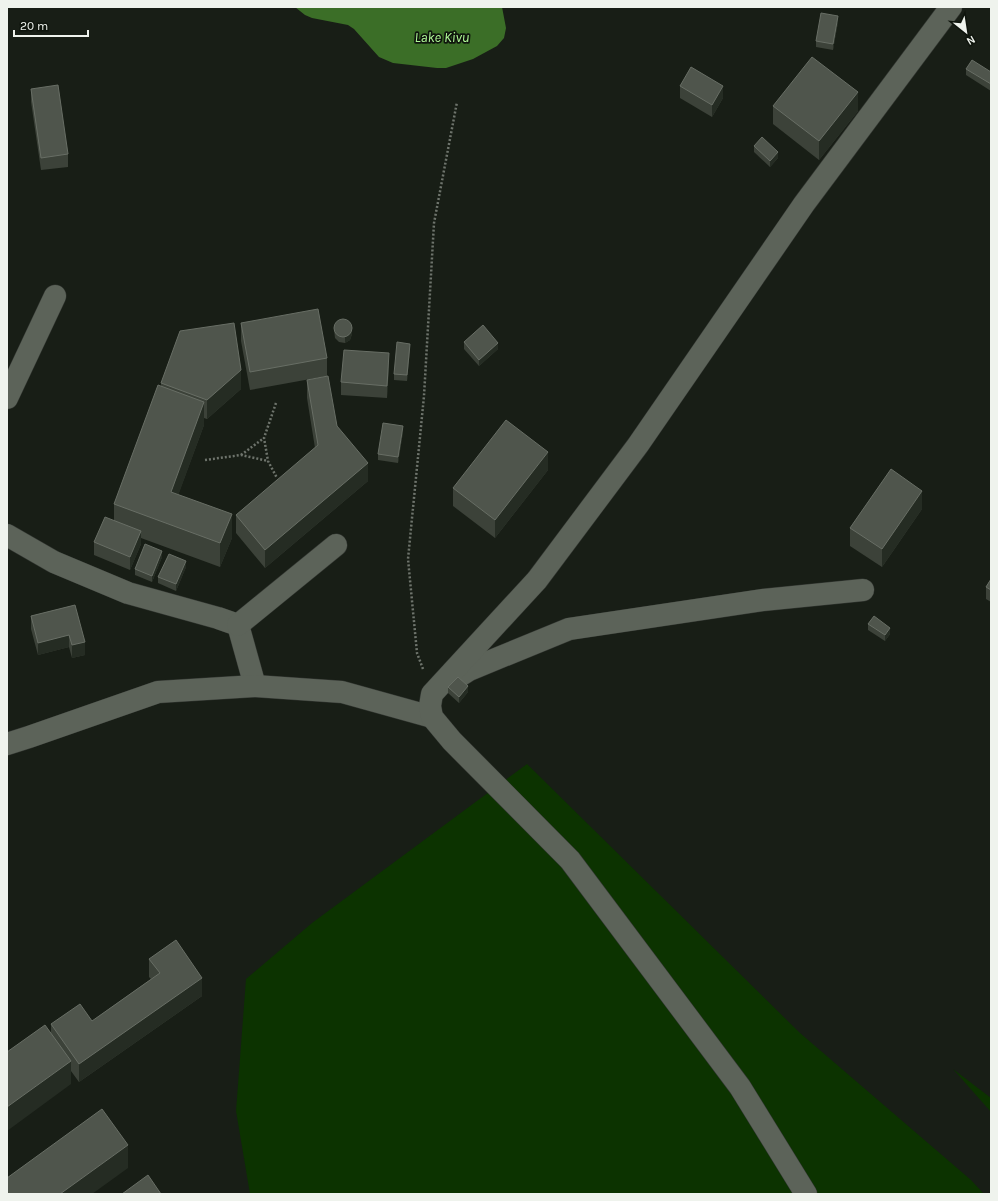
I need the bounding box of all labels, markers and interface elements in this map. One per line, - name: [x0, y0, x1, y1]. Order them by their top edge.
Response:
- scale bar: [14, 12, 88, 38]
- north arrow: [946, 12, 986, 52]
- text: 20 m: [20, 19, 48, 33]
- water label: Lake Kivu: [415, 29, 469, 46]
- text: N: [964, 33, 977, 48]

